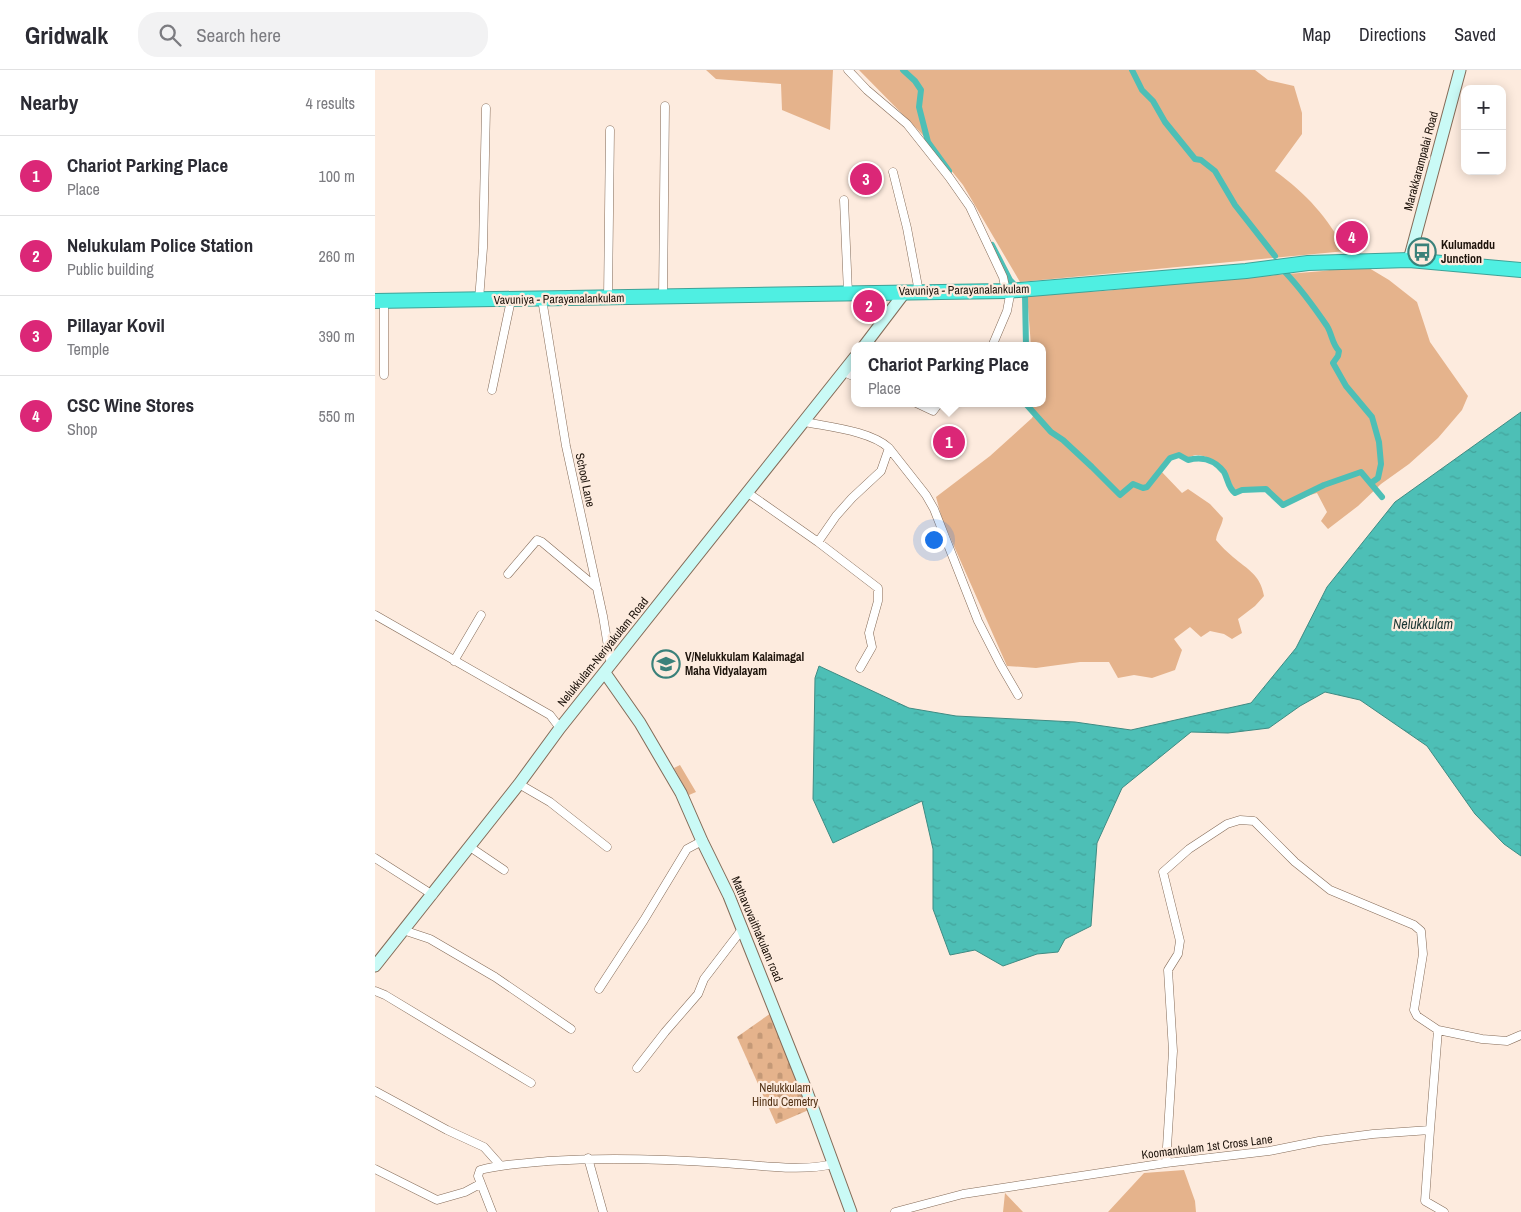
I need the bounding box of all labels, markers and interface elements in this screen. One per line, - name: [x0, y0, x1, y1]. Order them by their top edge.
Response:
- search box: [138, 12, 488, 57]
- text: Gridwalk: [25, 19, 108, 51]
- icon: search: [156, 21, 184, 49]
- text: Search here: [196, 22, 281, 48]
- text: Map: [1302, 22, 1331, 47]
- text: Directions: [1359, 22, 1426, 47]
- text: Saved: [1454, 22, 1496, 47]
- map controls: [1461, 85, 1506, 175]
- button: +: [1461, 85, 1506, 130]
- text: Nearby: [20, 88, 78, 117]
- text: 4 results: [305, 92, 355, 114]
- street label: Marakkarampalai Road: [1400, 110, 1442, 212]
- button: −: [1461, 130, 1506, 175]
- text: Chariot Parking Place: [67, 152, 228, 178]
- pin: 3: [850, 160, 882, 198]
- text: 1: [32, 165, 40, 187]
- text: 100 m: [319, 165, 355, 187]
- text: Place: [67, 178, 100, 200]
- pin: 4: [1336, 218, 1368, 256]
- text: Nelukulam Police Station: [67, 232, 253, 258]
- bus stop icon: Kulumaddu Junction: [1407, 237, 1437, 267]
- place label: Kulumaddu Junction: [1441, 237, 1495, 267]
- text: 2: [32, 245, 40, 267]
- text: 260 m: [319, 245, 355, 267]
- text: Public building: [67, 258, 154, 280]
- street label: Vavuniya - Parayanalankulam: [899, 281, 1029, 299]
- pin: 2: [853, 287, 885, 325]
- street label: Vavuniya - Parayanalankulam: [494, 290, 624, 308]
- text: Pillayar Kovil: [67, 312, 165, 338]
- text: 3: [32, 325, 40, 347]
- text: 390 m: [319, 325, 355, 347]
- text: Temple: [67, 338, 109, 360]
- popup: [851, 342, 1046, 407]
- text: Chariot Parking Place: [868, 351, 1029, 377]
- text: Place: [868, 377, 901, 399]
- text: CSC Wine Stores: [67, 392, 194, 418]
- text: 4: [32, 405, 40, 427]
- text: 550 m: [319, 405, 355, 427]
- text: Shop: [67, 418, 98, 440]
- pin: 1: [933, 423, 965, 461]
- street label: School Lane: [571, 452, 599, 508]
- your location: [921, 527, 947, 553]
- street label: Nelukkulam-Neriyakulam Road: [554, 594, 652, 710]
- water label: Nelukkulam: [1393, 615, 1453, 633]
- school or university icon: V/Nelukkulam Kalaimagal Maha Vidyalayam: [651, 649, 681, 679]
- place label: V/Nelukkulam Kalaimagal Maha Vidyalayam: [685, 649, 804, 679]
- street label: Mathavuvaithakulam road: [728, 874, 786, 984]
- park label: Nelukkulam Hindu Cemetry: [752, 1080, 818, 1110]
- street label: Koomankulam 1st Cross Lane: [1141, 1131, 1273, 1163]

